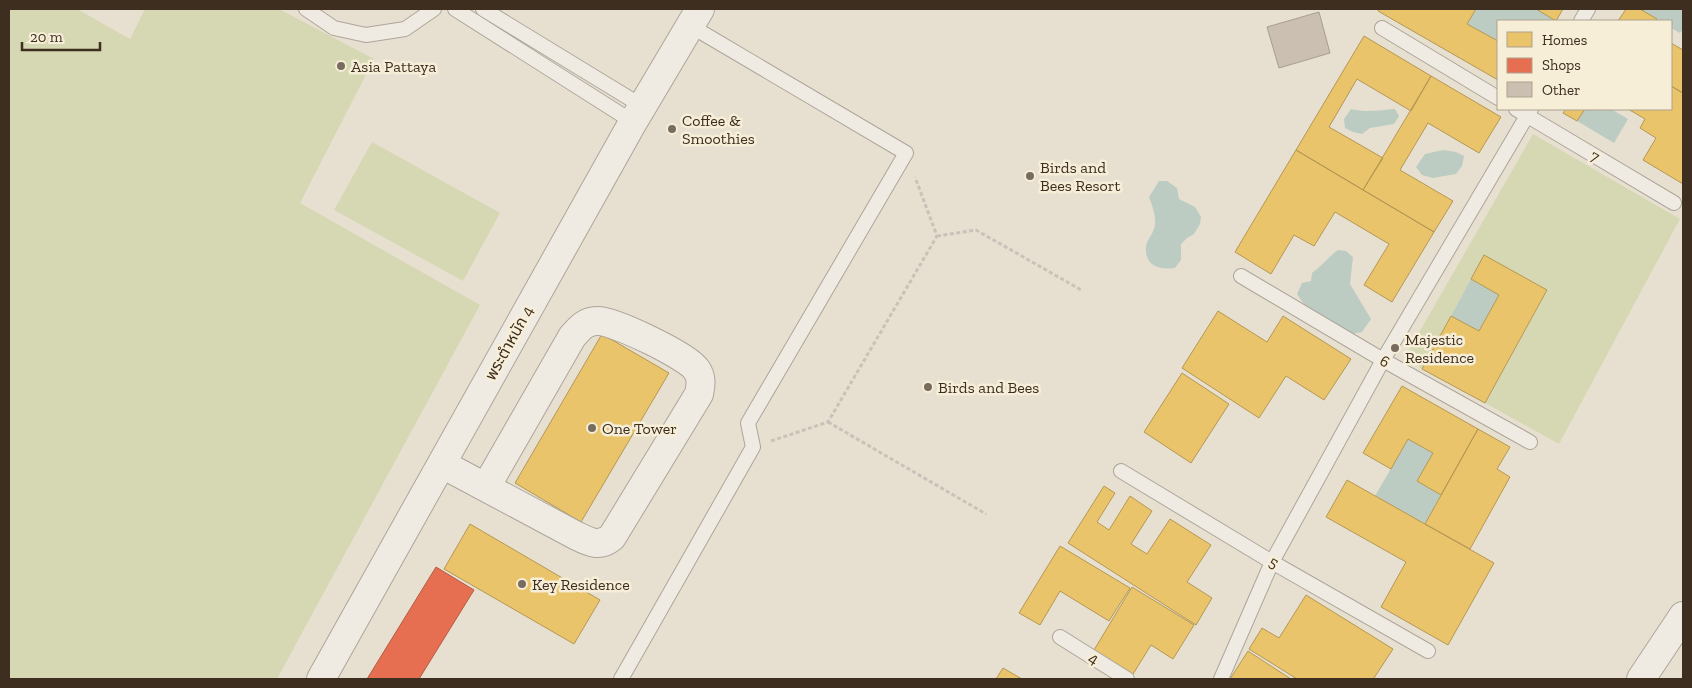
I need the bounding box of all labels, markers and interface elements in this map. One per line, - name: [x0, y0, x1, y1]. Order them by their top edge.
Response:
- scale bar: [22, 20, 100, 52]
- legend: [1497, 20, 1672, 110]
- text: 20 m: [30, 28, 63, 46]
- text: Homes: [1542, 31, 1587, 49]
- text: Shops: [1542, 56, 1581, 74]
- place label: Asia Pattaya: [351, 57, 436, 76]
- marker: Asia Pattaya: [335, 60, 347, 72]
- text: Other: [1542, 81, 1580, 99]
- place label: Coffee & Smoothies: [682, 111, 755, 148]
- marker: Coffee & Smoothies: [666, 123, 678, 135]
- street label: 7: [1587, 146, 1604, 166]
- place label: Birds and Bees Resort: [1040, 158, 1120, 195]
- marker: Birds and Bees Resort: [1024, 170, 1036, 182]
- street label: พระตำหนัก 4: [481, 302, 537, 383]
- place label: Majestic Residence: [1405, 330, 1474, 367]
- marker: Majestic Residence: [1389, 342, 1401, 354]
- street label: 6: [1377, 351, 1393, 371]
- place label: Birds and Bees: [938, 378, 1039, 397]
- marker: Birds and Bees: [922, 381, 934, 393]
- place label: One Tower: [602, 419, 677, 438]
- marker: One Tower: [586, 422, 598, 434]
- street label: 5: [1266, 552, 1282, 572]
- place label: Key Residence: [532, 575, 630, 594]
- marker: Key Residence: [516, 578, 528, 590]
- street label: 4: [1085, 648, 1103, 669]

